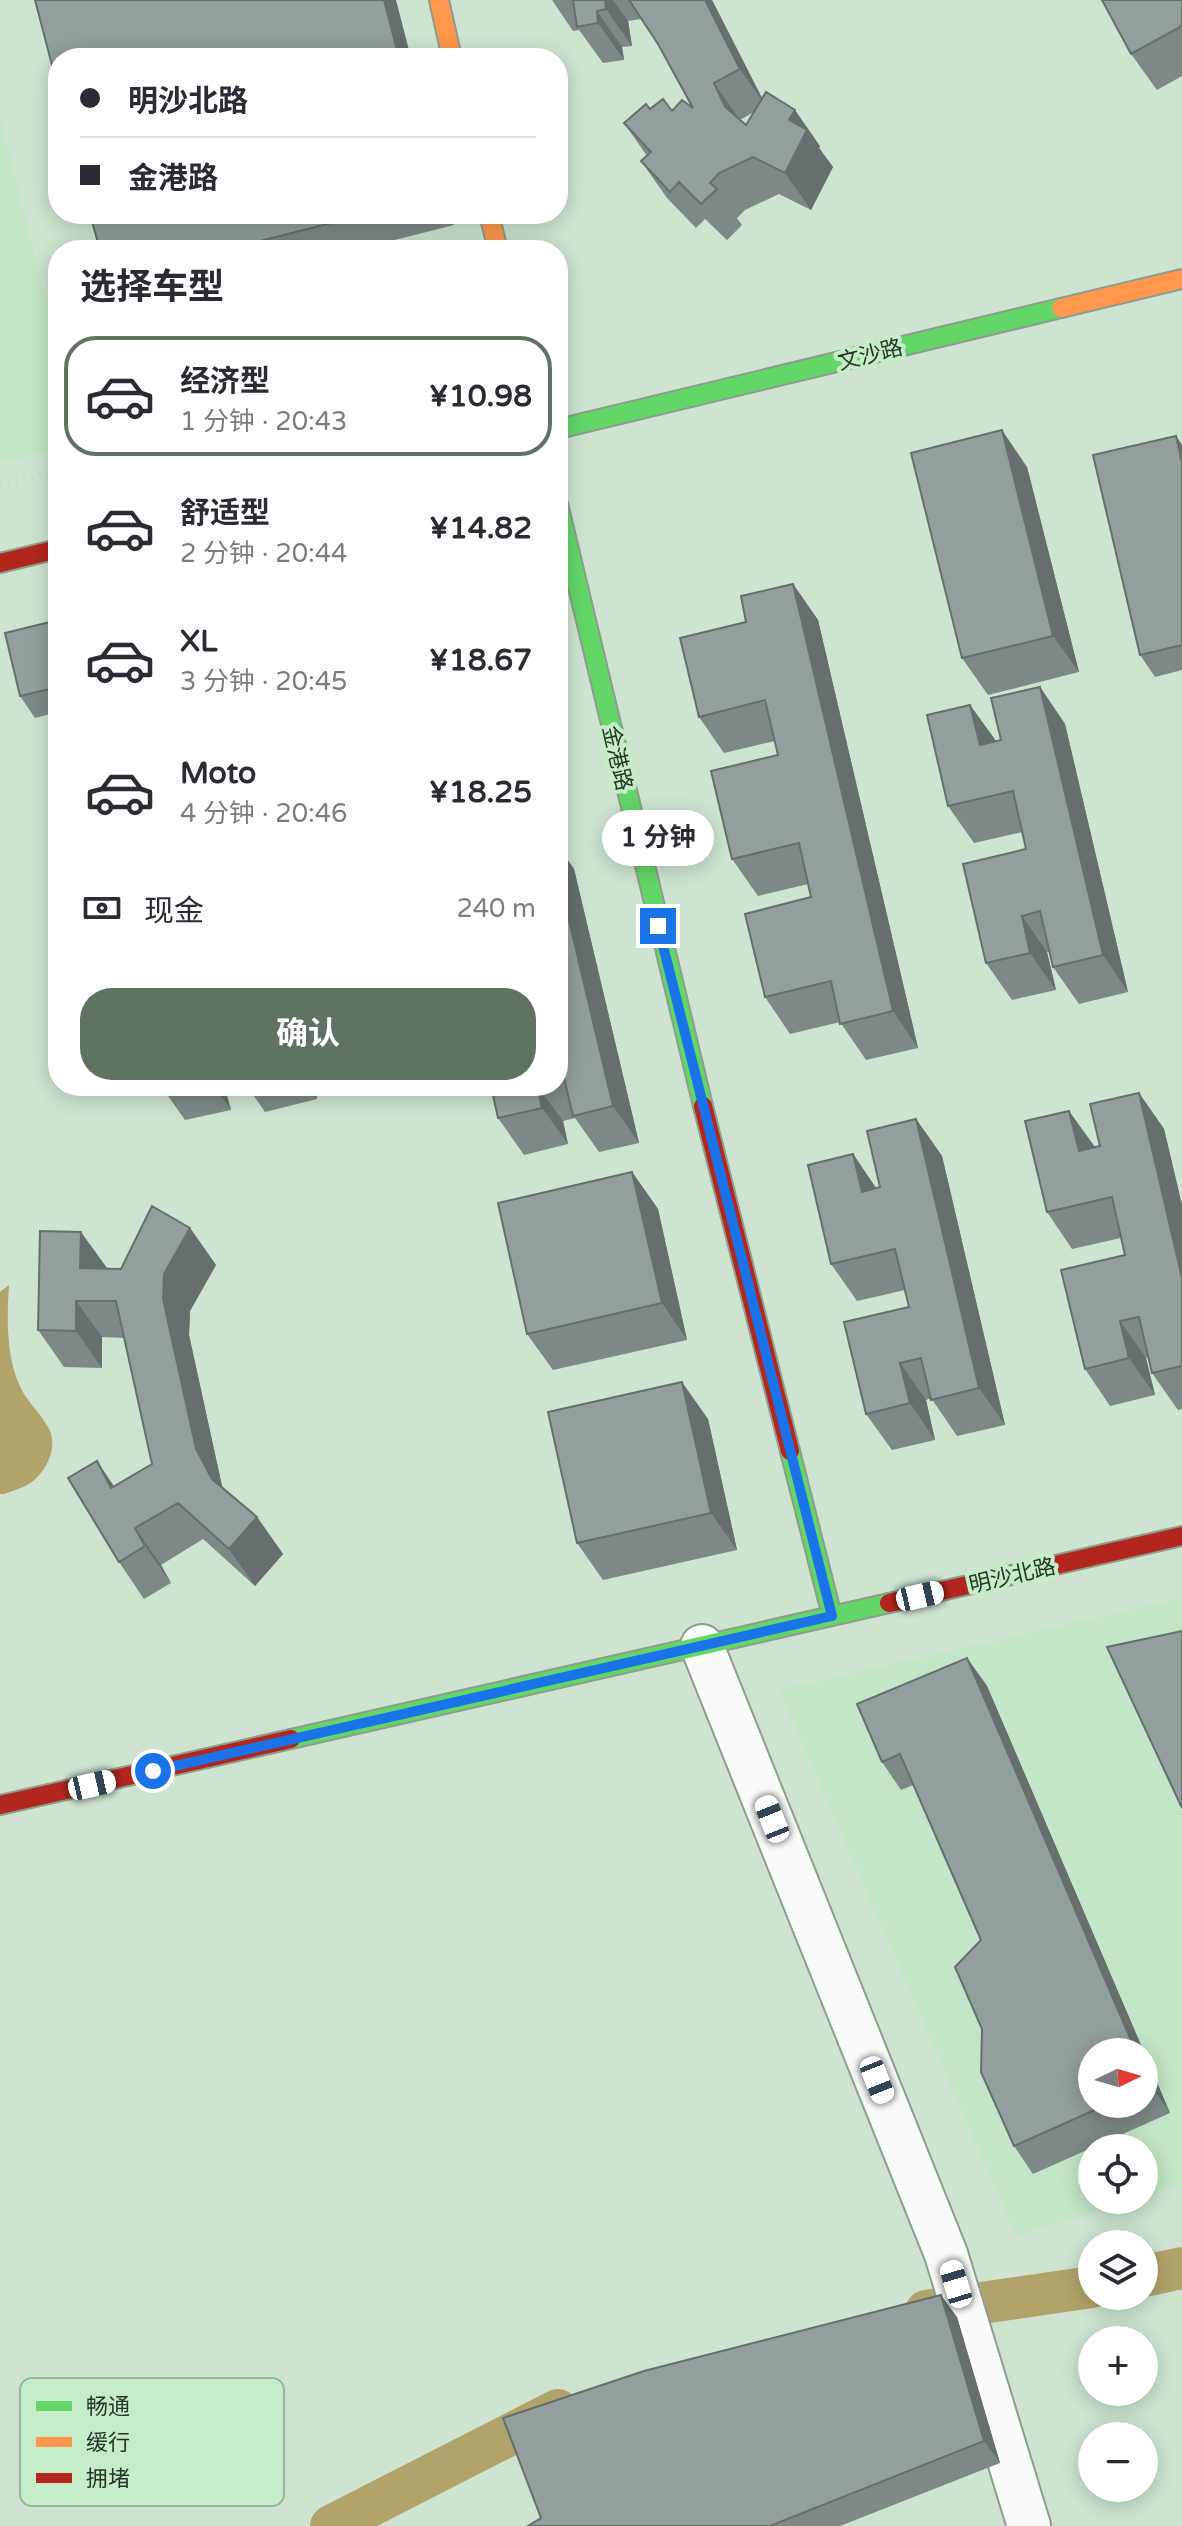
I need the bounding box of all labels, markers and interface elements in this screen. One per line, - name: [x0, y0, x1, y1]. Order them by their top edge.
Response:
- text: 明沙北路: [128, 83, 248, 120]
- text: 金港路: [128, 160, 218, 197]
- text: 选择车型: [80, 266, 224, 309]
- street label: 文沙路: [835, 334, 905, 376]
- icon: car: [84, 360, 156, 432]
- text: 经济型: [180, 363, 270, 400]
- text: ¥10.98: [429, 378, 532, 415]
- text: 1 分钟 · 20:43: [180, 406, 347, 437]
- icon: car: [84, 492, 156, 564]
- text: 舒适型: [180, 495, 270, 532]
- text: ¥14.82: [429, 510, 532, 547]
- text: 2 分钟 · 20:44: [180, 538, 347, 569]
- text: XL: [180, 623, 217, 660]
- icon: car: [84, 624, 156, 696]
- text: ¥18.67: [429, 642, 532, 679]
- text: 3 分钟 · 20:45: [180, 666, 347, 697]
- street label: 金港路: [597, 723, 637, 793]
- text: Moto: [180, 755, 256, 792]
- icon: car: [84, 756, 156, 828]
- text: ¥18.25: [429, 774, 532, 811]
- text: 4 分钟 · 20:46: [180, 798, 347, 829]
- callout: 1 分钟: [602, 810, 714, 866]
- text: 1 分钟: [620, 822, 696, 853]
- icon: cash: [80, 886, 124, 930]
- text: 现金: [144, 893, 204, 930]
- text: 240 m: [456, 893, 536, 924]
- route end: [640, 908, 676, 944]
- button: 确认: [80, 988, 536, 1080]
- street label: 明沙北路: [966, 1553, 1058, 1599]
- car: [894, 1579, 946, 1613]
- route start: [135, 1753, 171, 1789]
- car: [66, 1768, 118, 1802]
- car: [752, 1792, 792, 1846]
- north arrow: [1078, 2038, 1158, 2118]
- map controls: [1078, 2038, 1158, 2502]
- car: [857, 2053, 897, 2107]
- button: locate: [1078, 2134, 1158, 2214]
- button: layers: [1078, 2230, 1158, 2310]
- car: [938, 2258, 974, 2310]
- button: +: [1078, 2326, 1158, 2406]
- legend: [20, 2378, 284, 2506]
- text: 畅通: [86, 2394, 130, 2420]
- button: −: [1078, 2422, 1158, 2502]
- text: 缓行: [86, 2430, 130, 2456]
- text: 拥堵: [86, 2466, 130, 2492]

